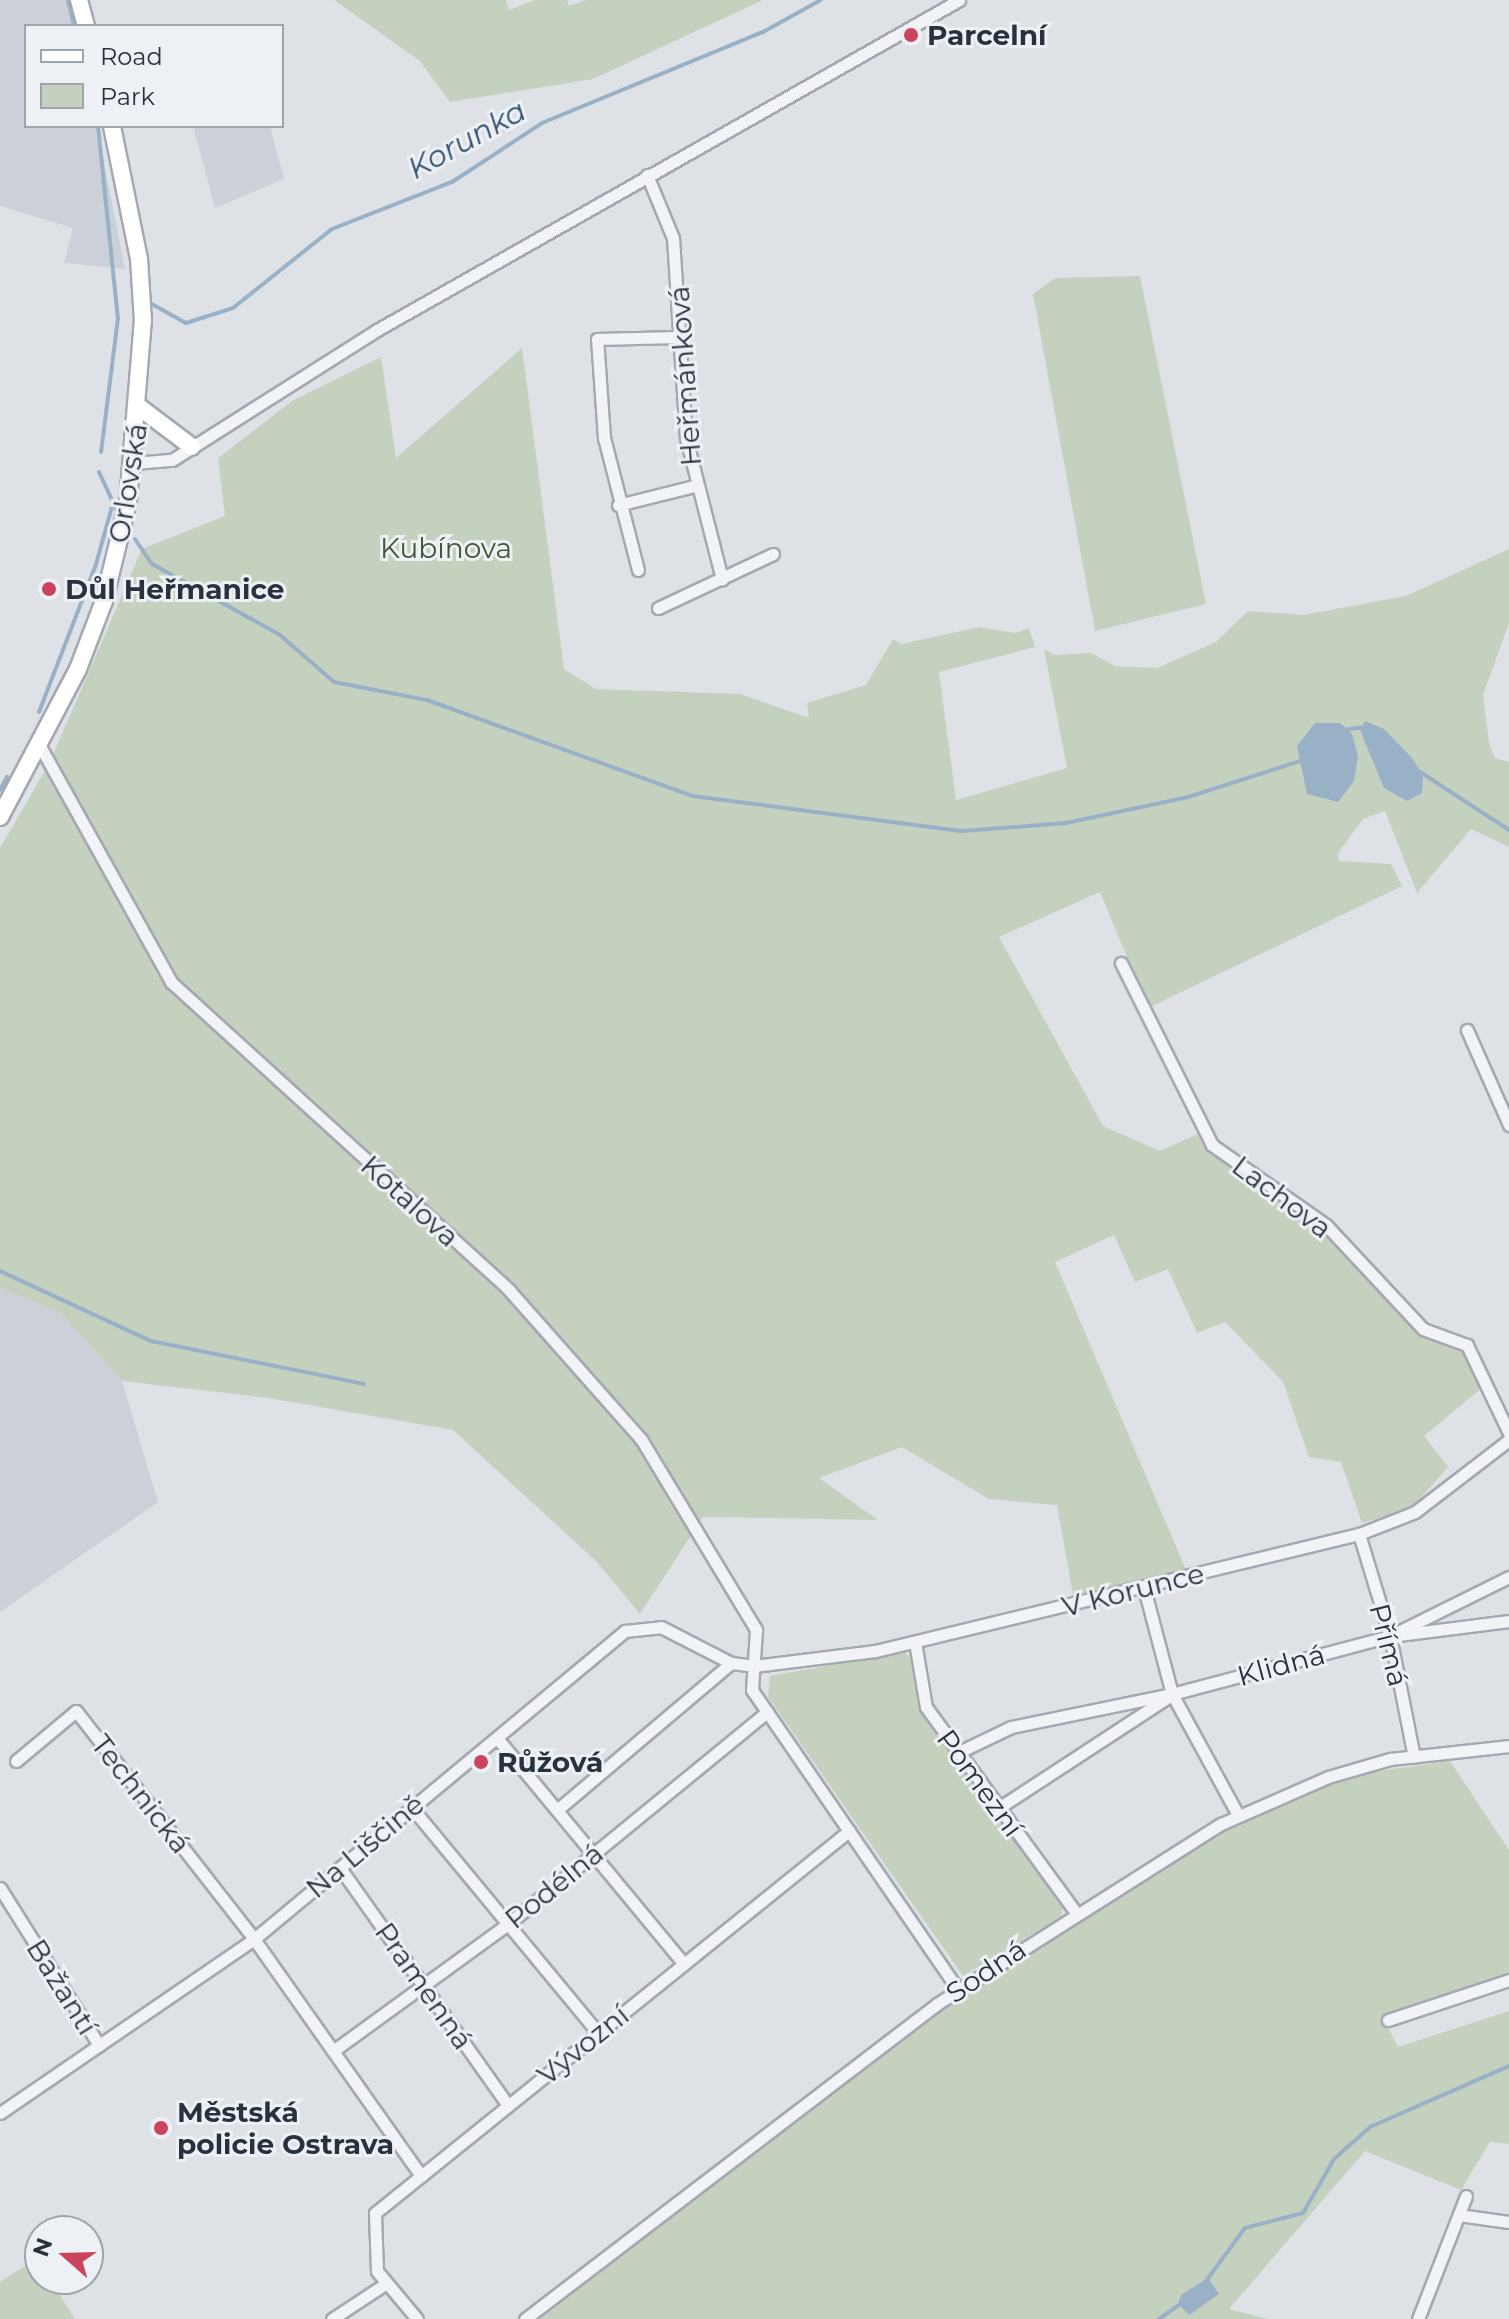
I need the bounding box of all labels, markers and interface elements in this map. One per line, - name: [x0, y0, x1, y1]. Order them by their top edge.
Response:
- place label: Parcelní: [927, 18, 1046, 52]
- legend: [24, 24, 284, 128]
- marker: Parcelní: [902, 26, 920, 44]
- text: Road: [100, 42, 163, 71]
- text: Park: [100, 82, 155, 111]
- water label: Korunka: [402, 93, 532, 187]
- street label: Heřmánková: [662, 285, 708, 467]
- street label: Orlovská: [102, 421, 154, 545]
- park label: Kubínova: [380, 531, 512, 565]
- place label: Důl Heřmanice: [65, 572, 284, 606]
- marker: Důl Heřmanice: [40, 580, 58, 598]
- street label: Kotalova: [354, 1148, 466, 1254]
- street label: Lachova: [1226, 1149, 1338, 1245]
- street label: V Korunce: [1059, 1556, 1207, 1624]
- street label: Přímá: [1363, 1600, 1415, 1690]
- street label: Klidná: [1233, 1637, 1329, 1693]
- street label: Pomezní: [930, 1723, 1030, 1843]
- street label: Technická: [84, 1728, 198, 1860]
- place label: Růžová: [497, 1745, 603, 1779]
- marker: Růžová: [472, 1753, 490, 1771]
- street label: Na Liščině: [299, 1787, 431, 1905]
- street label: Podélná: [498, 1836, 610, 1936]
- street label: Pramenná: [368, 1916, 480, 2056]
- street label: Sodná: [940, 1932, 1032, 2010]
- street label: Bažantí: [20, 1933, 104, 2041]
- street label: Vývozní: [531, 1998, 635, 2092]
- place label: Městská policie Ostrava: [177, 2095, 394, 2161]
- marker: Městská policie Ostrava: [152, 2119, 170, 2137]
- north arrow: [24, 2215, 104, 2295]
- text: N: [27, 2234, 59, 2260]

